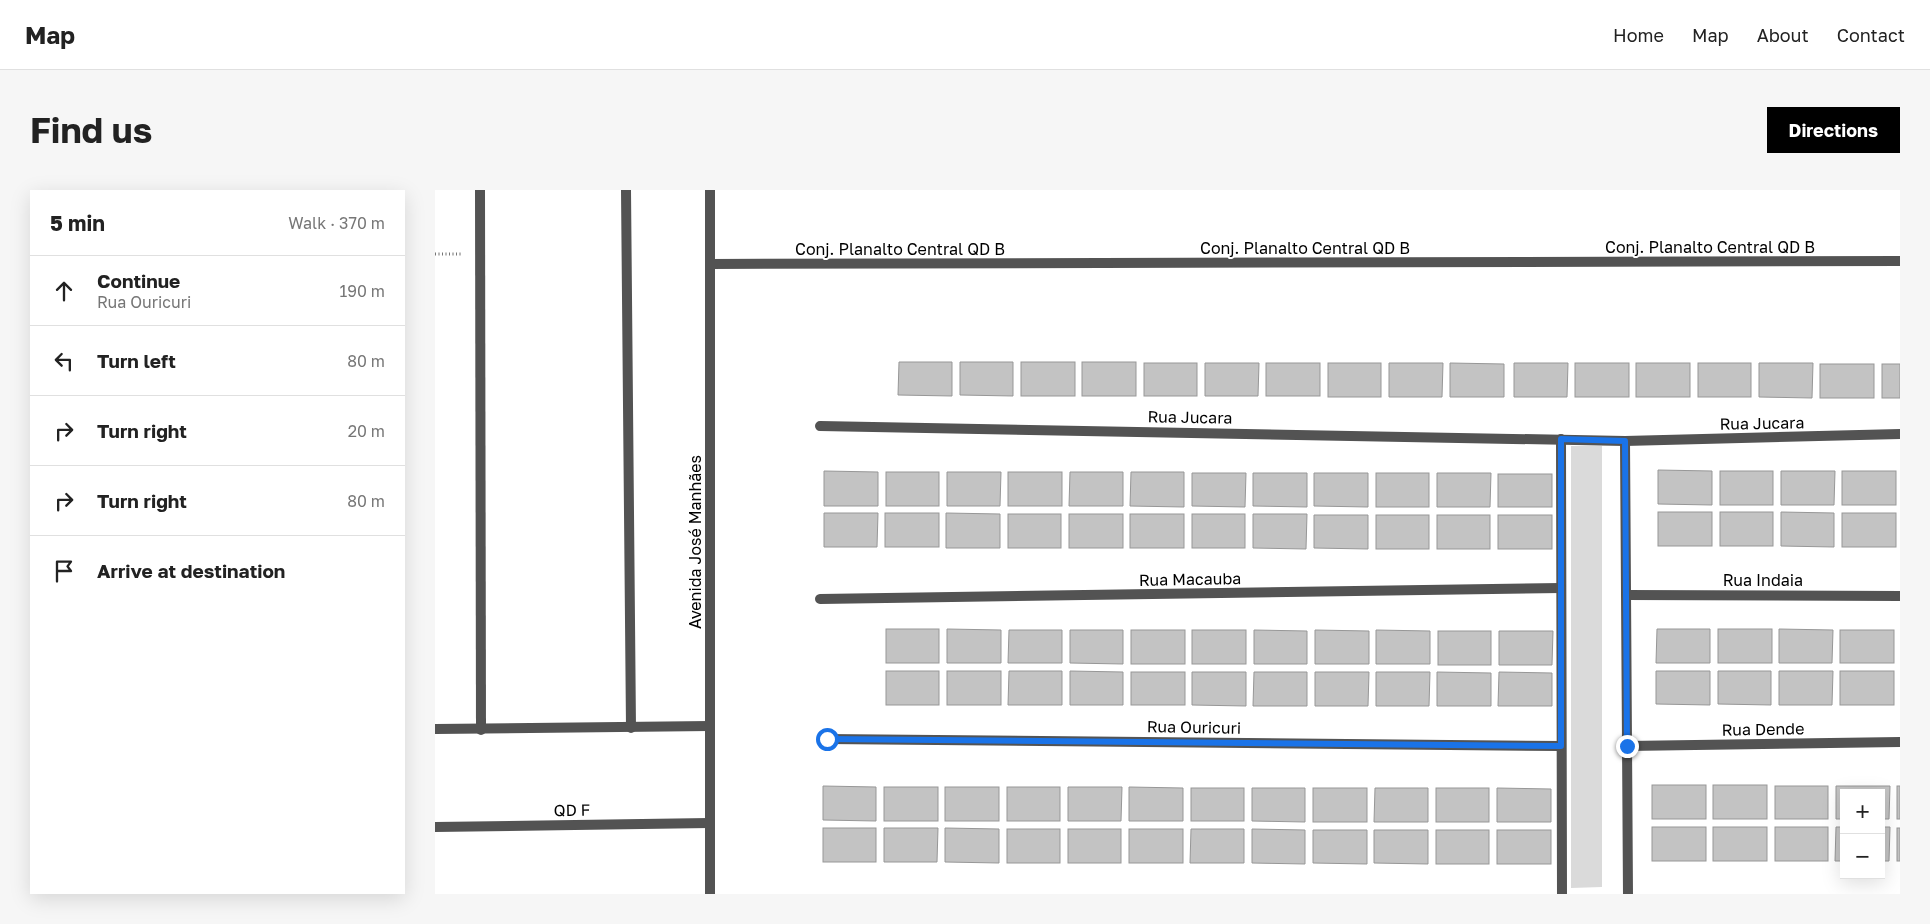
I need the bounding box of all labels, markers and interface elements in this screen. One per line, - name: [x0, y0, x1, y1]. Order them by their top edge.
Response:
- text: Map: [25, 20, 75, 49]
- text: Home: [1613, 24, 1664, 46]
- text: Map: [1692, 24, 1729, 46]
- text: About: [1757, 24, 1809, 46]
- text: Contact: [1837, 24, 1905, 46]
- button: Directions: [1767, 107, 1900, 153]
- text: Find us: [30, 109, 152, 151]
- text: 5 min: [50, 210, 105, 236]
- text: Walk · 370 m: [288, 213, 385, 233]
- street label: Conj. Planalto Central QD B: [1605, 237, 1815, 257]
- street label: Conj. Planalto Central QD B: [1200, 238, 1410, 258]
- street label: Conj. Planalto Central QD B: [795, 239, 1005, 259]
- text: Continue: [97, 269, 180, 292]
- icon: ahead: [50, 277, 78, 305]
- text: 190 m: [339, 281, 385, 301]
- text: Rua Ouricuri: [97, 292, 191, 312]
- icon: left: [50, 347, 78, 375]
- text: Turn left: [97, 349, 176, 372]
- text: 80 m: [347, 351, 385, 371]
- street label: Rua Jucara: [1147, 406, 1233, 428]
- street label: Rua Jucara: [1719, 412, 1805, 434]
- icon: right: [50, 417, 78, 445]
- text: Turn right: [97, 419, 187, 442]
- text: 20 m: [348, 421, 385, 441]
- street label: Avenida José Manhães: [685, 455, 705, 629]
- icon: right: [50, 487, 78, 515]
- text: Turn right: [97, 489, 187, 512]
- text: 80 m: [347, 491, 385, 511]
- icon: arrive: [50, 557, 78, 585]
- text: Arrive at destination: [97, 559, 285, 582]
- street label: Rua Macauba: [1139, 568, 1241, 590]
- street label: Rua Indaia: [1723, 570, 1803, 590]
- street label: Rua Ouricuri: [1147, 716, 1241, 738]
- street label: Rua Dende: [1721, 718, 1805, 740]
- route start: [816, 728, 839, 751]
- route end: [1616, 735, 1639, 758]
- map controls: [1840, 789, 1885, 879]
- button: +: [1840, 789, 1885, 834]
- street label: QD F: [554, 800, 590, 820]
- button: −: [1840, 834, 1885, 879]

